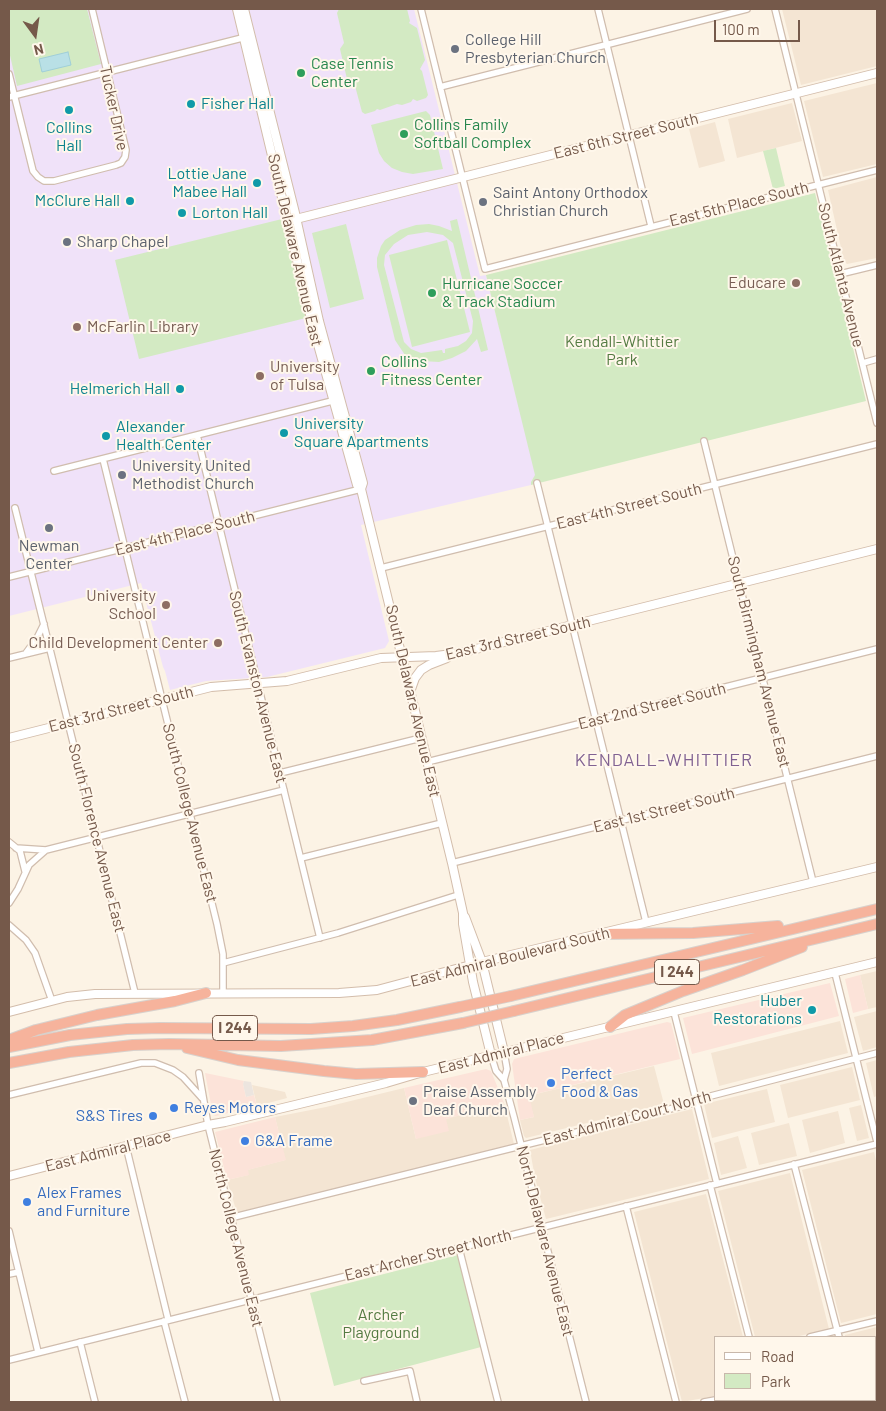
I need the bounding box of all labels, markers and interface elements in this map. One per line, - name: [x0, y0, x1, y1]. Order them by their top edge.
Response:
- north arrow: [10, 10, 60, 60]
- scale bar: [716, 10, 802, 42]
- text: 100 m: [722, 20, 760, 38]
- place label: College Hill Presbyterian Church: [465, 30, 606, 68]
- text: N: [32, 41, 45, 59]
- marker: College Hill Presbyterian Church: [449, 43, 461, 55]
- place label: Case Tennis Center: [311, 54, 394, 92]
- street label: Tucker Drive: [96, 64, 132, 152]
- marker: Case Tennis Center: [295, 67, 307, 79]
- place label: Fisher Hall: [201, 94, 274, 114]
- marker: Fisher Hall: [185, 98, 197, 110]
- marker: Collins Hall: [63, 104, 75, 116]
- street label: East 6th Street South: [552, 109, 700, 163]
- place label: Collins Family Softball Complex: [414, 115, 531, 153]
- place label: Collins Hall: [46, 118, 92, 156]
- marker: Collins Family Softball Complex: [398, 128, 410, 140]
- street label: South Delaware Avenue East: [264, 152, 326, 348]
- place label: Lottie Jane Mabee Hall: [167, 164, 247, 202]
- marker: Lottie Jane Mabee Hall: [251, 177, 263, 189]
- street label: East 5th Place South: [667, 177, 811, 231]
- place label: Saint Antony Orthodox Christian Church: [493, 183, 648, 221]
- place label: McClure Hall: [35, 191, 120, 211]
- marker: McClure Hall: [124, 195, 136, 207]
- marker: Saint Antony Orthodox Christian Church: [477, 196, 489, 208]
- street label: South Atlanta Avenue: [814, 201, 868, 349]
- place label: Lorton Hall: [192, 203, 268, 223]
- marker: Lorton Hall: [176, 207, 188, 219]
- place label: Sharp Chapel: [77, 232, 168, 252]
- marker: Sharp Chapel: [61, 236, 73, 248]
- place label: Educare: [728, 273, 786, 293]
- place label: Hurricane Soccer & Track Stadium: [442, 274, 562, 312]
- marker: Educare: [790, 277, 802, 289]
- marker: Hurricane Soccer & Track Stadium: [426, 287, 438, 299]
- place label: McFarlin Library: [87, 317, 198, 337]
- marker: McFarlin Library: [71, 321, 83, 333]
- park label: Kendall-Whittier Park: [565, 332, 679, 370]
- place label: Collins Fitness Center: [381, 352, 482, 390]
- place label: University of Tulsa: [270, 357, 340, 395]
- marker: Collins Fitness Center: [365, 365, 377, 377]
- marker: University of Tulsa: [254, 370, 266, 382]
- place label: Helmerich Hall: [70, 379, 170, 399]
- marker: Helmerich Hall: [174, 383, 186, 395]
- place label: University Square Apartments: [294, 414, 429, 452]
- place label: Alexander Health Center: [116, 417, 211, 455]
- marker: University Square Apartments: [278, 427, 290, 439]
- marker: Alexander Health Center: [100, 430, 112, 442]
- place label: University United Methodist Church: [132, 456, 254, 494]
- marker: University United Methodist Church: [116, 469, 128, 481]
- street label: East 4th Street South: [554, 479, 704, 533]
- street label: East 4th Place South: [113, 506, 257, 560]
- marker: Newman Center: [43, 522, 55, 534]
- place label: Newman Center: [19, 536, 79, 574]
- street label: South Birmingham Avenue East: [723, 554, 795, 770]
- place label: University School: [86, 586, 156, 624]
- street label: South Evanston Avenue East: [225, 589, 291, 785]
- marker: University School: [160, 599, 172, 611]
- street label: South Delaware Avenue East: [382, 603, 444, 799]
- street label: East 3rd Street South: [444, 612, 592, 664]
- place label: Child Development Center: [29, 633, 208, 653]
- marker: Child Development Center: [212, 637, 224, 649]
- street label: East 2nd Street South: [576, 678, 728, 734]
- street label: East 3rd Street South: [47, 682, 195, 736]
- street label: South College Avenue East: [158, 721, 222, 905]
- street label: South Florence Avenue East: [64, 742, 130, 934]
- district label: KENDALL-WHITTIER: [573, 749, 755, 771]
- street label: East 1st Street South: [591, 783, 737, 837]
- street label: East Admiral Boulevard South: [408, 923, 612, 991]
- road number: I 244: [654, 960, 700, 984]
- place label: Huber Restorations: [713, 991, 802, 1029]
- marker: Huber Restorations: [806, 1004, 818, 1016]
- road number: I 244: [212, 1016, 258, 1040]
- street label: East Admiral Place: [436, 1028, 566, 1078]
- place label: Perfect Food & Gas: [561, 1064, 638, 1102]
- marker: Perfect Food & Gas: [545, 1077, 557, 1089]
- place label: Praise Assembly Deaf Church: [423, 1082, 536, 1120]
- street label: East Admiral Court North: [541, 1086, 713, 1150]
- marker: Praise Assembly Deaf Church: [407, 1095, 419, 1107]
- place label: Reyes Motors: [184, 1098, 276, 1118]
- marker: Reyes Motors: [168, 1102, 180, 1114]
- place label: S&S Tires: [76, 1106, 143, 1126]
- marker: S&S Tires: [147, 1110, 159, 1122]
- street label: East Admiral Place: [43, 1126, 173, 1176]
- place label: G&A Frame: [255, 1131, 333, 1151]
- marker: G&A Frame: [239, 1135, 251, 1147]
- street label: North Delaware Avenue East: [512, 1144, 578, 1338]
- street label: North College Avenue East: [205, 1147, 267, 1329]
- place label: Alex Frames and Furniture: [37, 1183, 130, 1221]
- marker: Alex Frames and Furniture: [21, 1196, 33, 1208]
- street label: East Archer Street North: [343, 1225, 513, 1285]
- park label: Archer Playground: [342, 1305, 420, 1343]
- legend: [714, 1336, 876, 1401]
- text: Road: [761, 1347, 794, 1365]
- text: Park: [761, 1372, 790, 1390]

